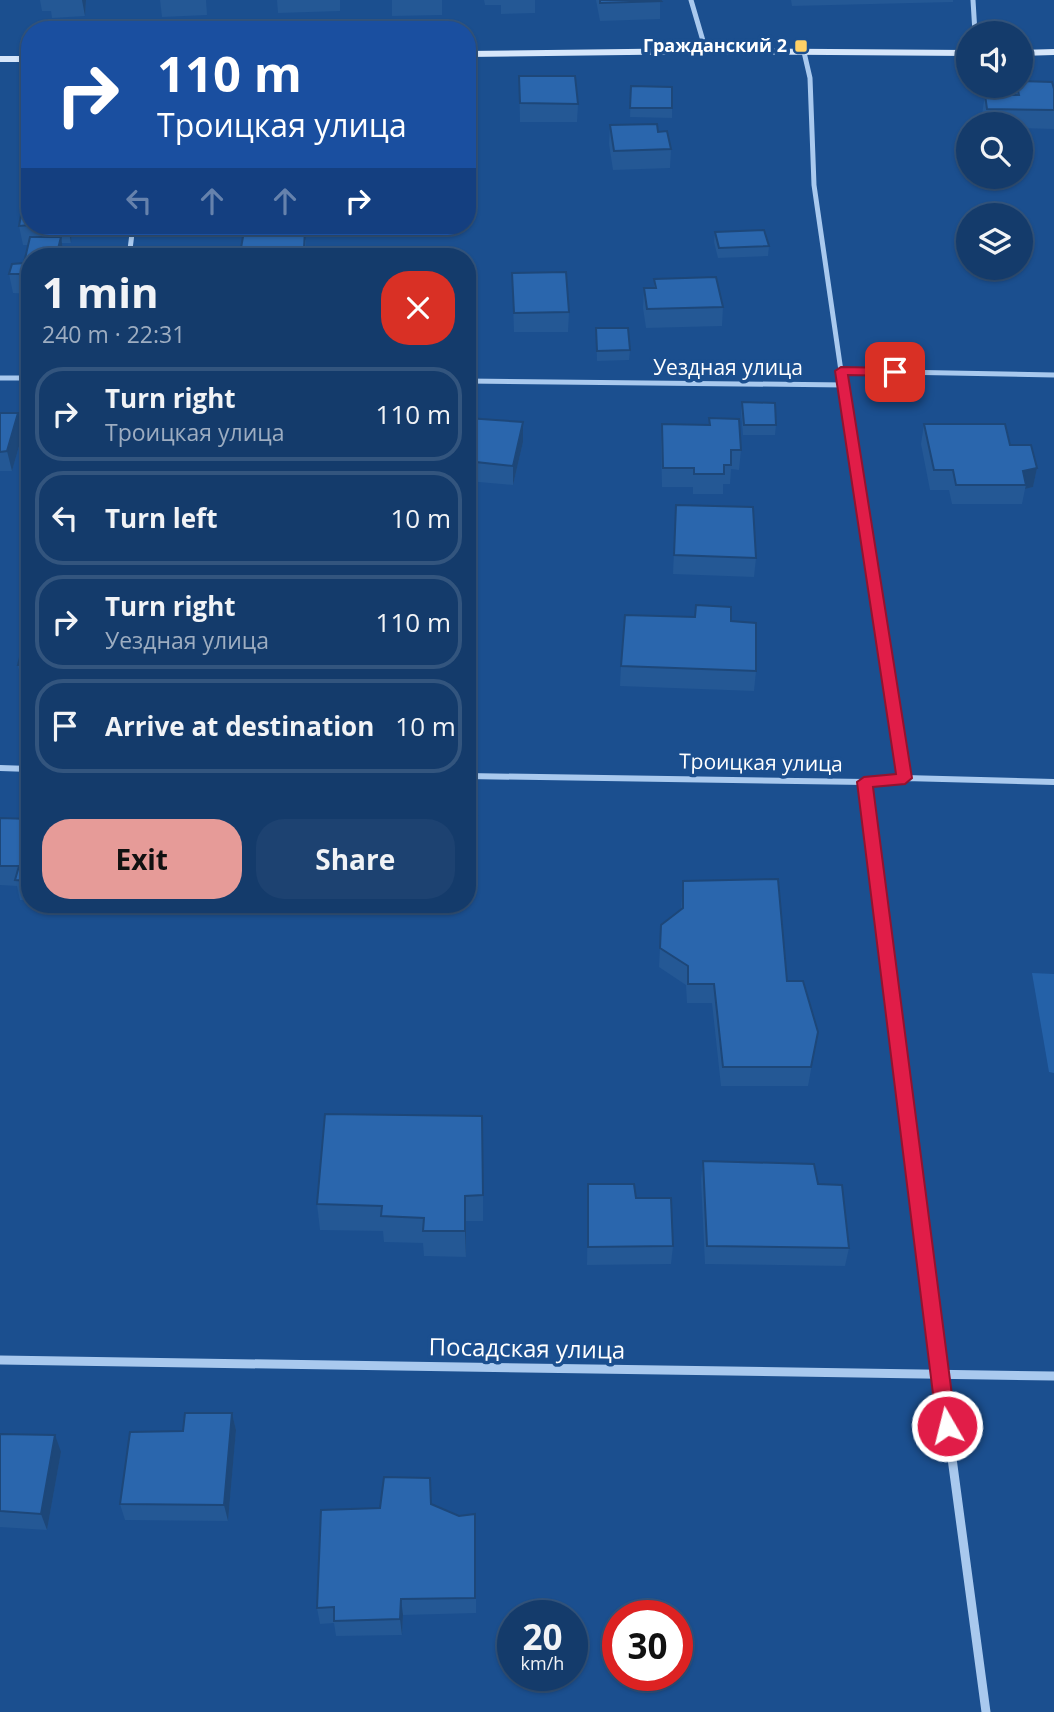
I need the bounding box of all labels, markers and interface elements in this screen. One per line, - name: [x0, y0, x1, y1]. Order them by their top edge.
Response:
- map controls: [956, 21, 1033, 280]
- button: sound: [956, 21, 1033, 98]
- place label: Гражданский 2: [643, 33, 787, 57]
- marker: Гражданский 2: [793, 38, 809, 54]
- text: 110 m: [157, 40, 302, 106]
- icon: right: [42, 49, 133, 140]
- text: Троицкая улица: [157, 103, 407, 146]
- button: search: [956, 112, 1033, 189]
- icon: left: [120, 182, 158, 220]
- icon: ahead: [193, 182, 231, 220]
- icon: ahead: [266, 182, 304, 220]
- icon: right: [339, 182, 377, 220]
- button: layers: [956, 203, 1033, 280]
- text: 1 min: [42, 263, 159, 320]
- button: close: [381, 271, 455, 345]
- text: 240 m · 22:31: [42, 318, 185, 350]
- pin: [865, 342, 925, 402]
- street label: Уездная улица: [653, 353, 803, 381]
- icon: arrive: [876, 353, 914, 391]
- text: Turn right: [105, 380, 236, 416]
- icon: right: [46, 395, 84, 433]
- text: 110 m: [376, 396, 451, 432]
- text: Троицкая улица: [105, 416, 284, 448]
- icon: left: [46, 499, 84, 537]
- text: Turn left: [105, 500, 217, 536]
- text: 10 m: [390, 500, 451, 536]
- text: Turn right: [105, 588, 236, 624]
- icon: right: [46, 603, 84, 641]
- text: 110 m: [376, 604, 451, 640]
- text: Уездная улица: [105, 624, 269, 656]
- icon: arrive: [46, 707, 84, 745]
- text: Arrive at destination: [105, 708, 374, 744]
- text: 10 m: [395, 708, 456, 744]
- street label: Троицкая улица: [679, 747, 843, 777]
- button: Exit: [42, 819, 242, 899]
- button: Share: [256, 819, 455, 899]
- street label: Посадская улица: [428, 1329, 626, 1366]
- position arrow: [910, 1389, 984, 1463]
- speed limit sign: 30: [602, 1600, 693, 1691]
- text: 20: [522, 1613, 563, 1660]
- text: km/h: [521, 1651, 564, 1675]

